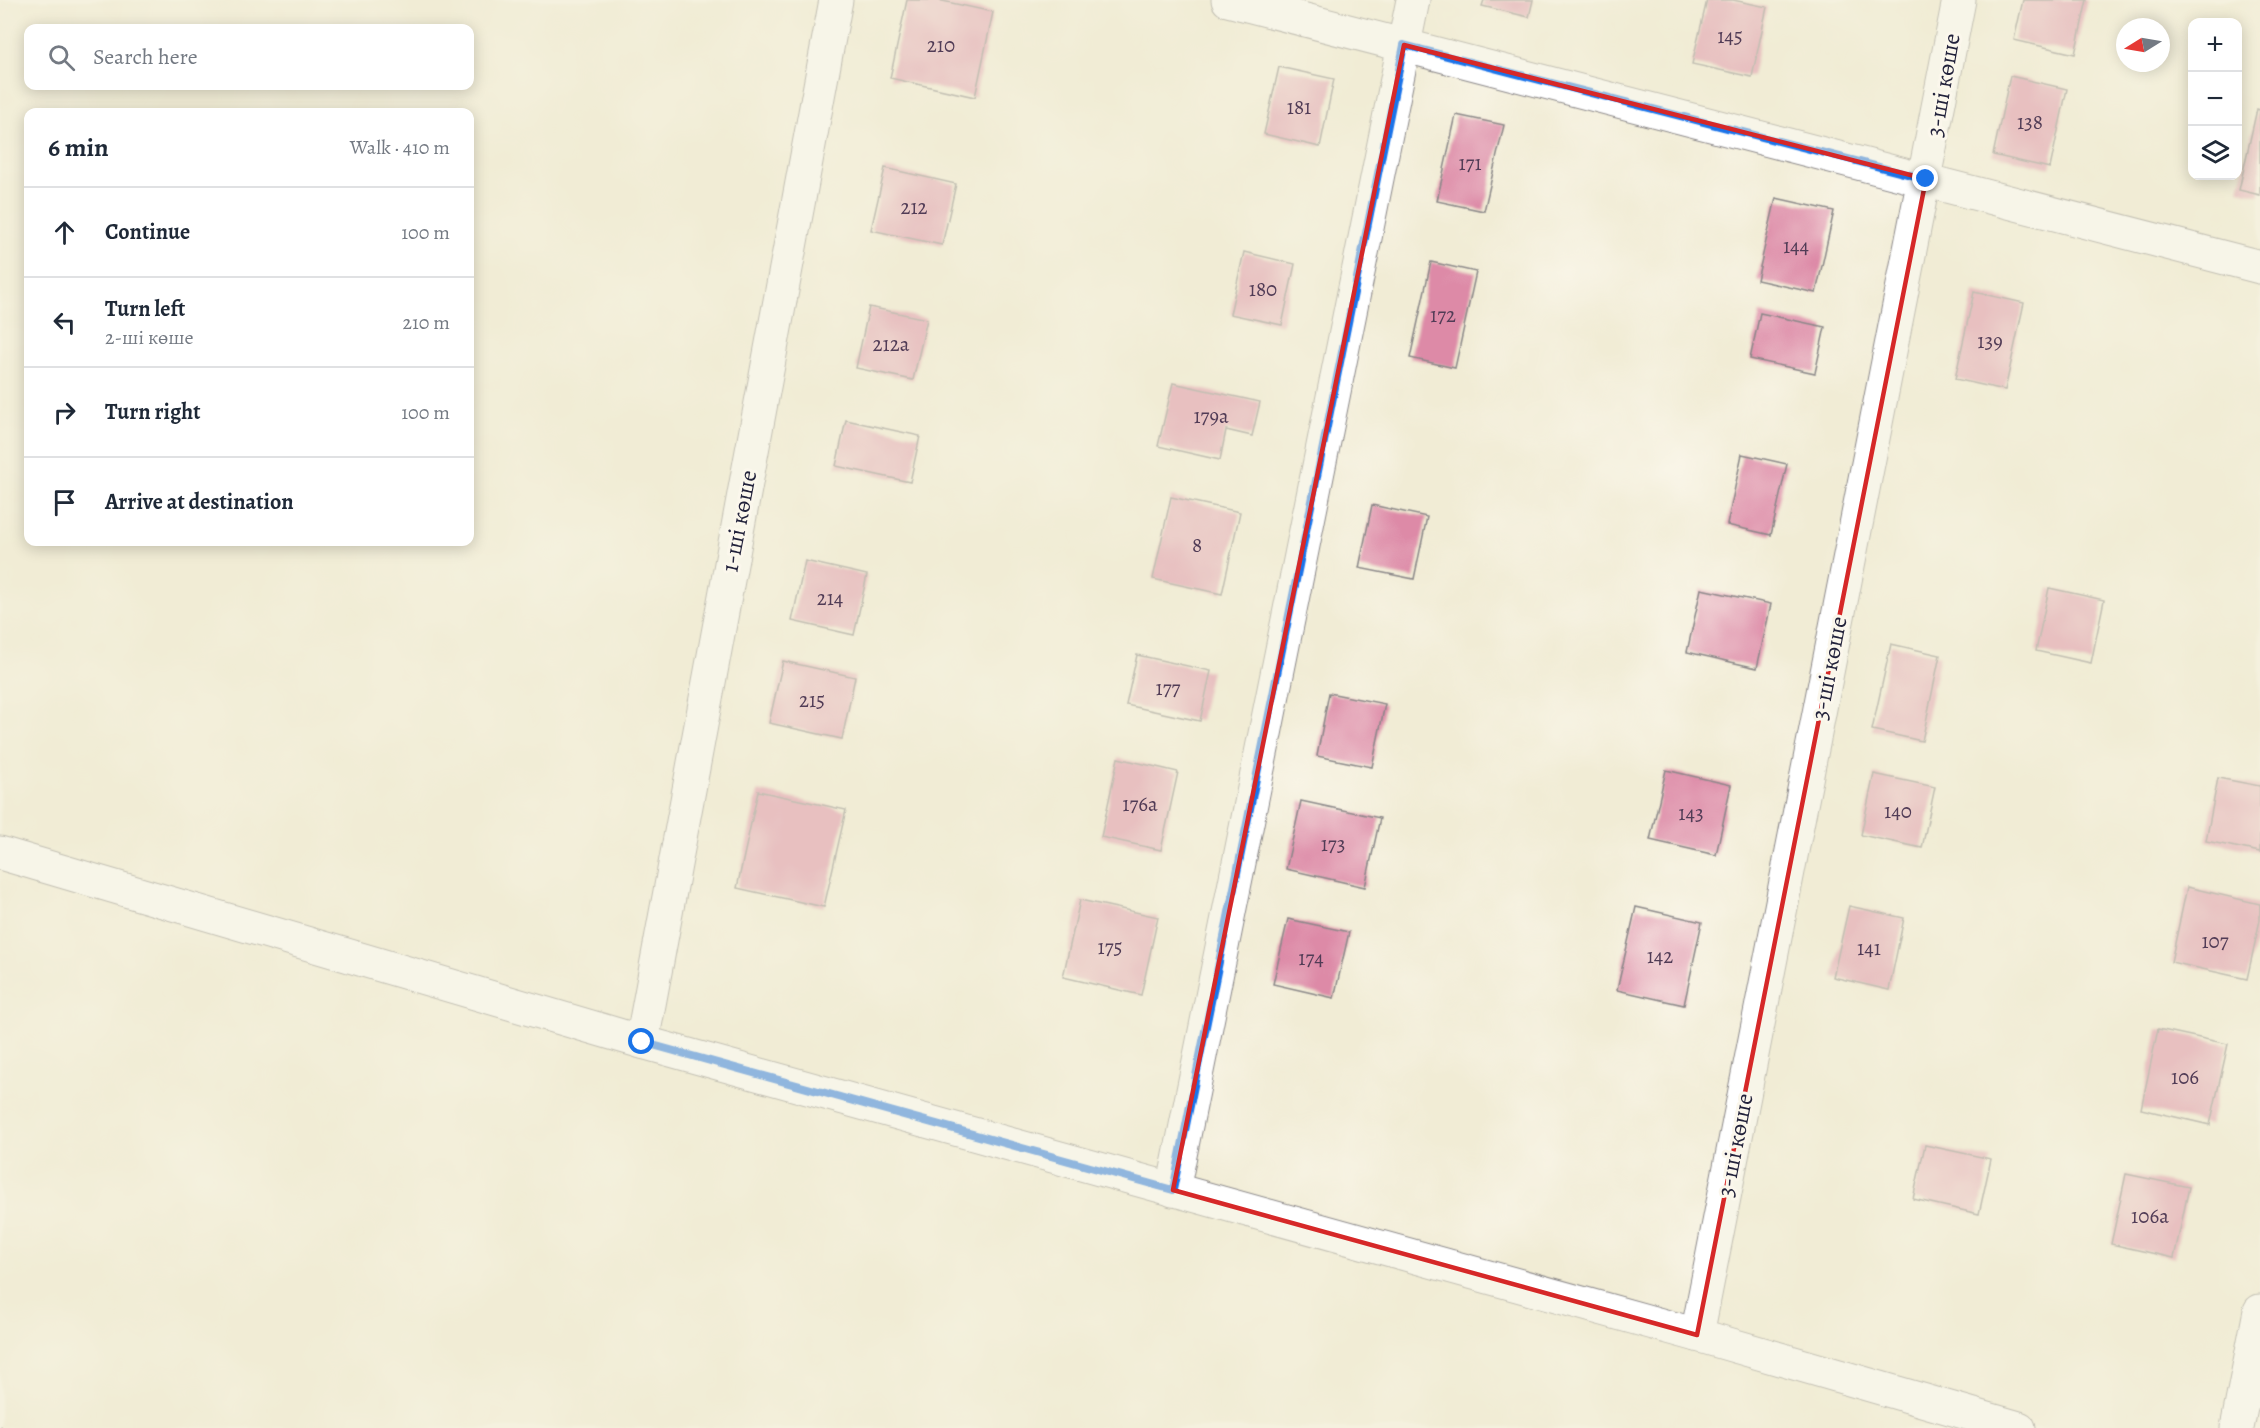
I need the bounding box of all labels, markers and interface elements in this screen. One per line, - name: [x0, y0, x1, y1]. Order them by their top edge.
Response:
- north arrow: [2116, 18, 2170, 72]
- map controls: [2188, 18, 2242, 180]
- button: +: [2188, 18, 2242, 72]
- house number: 145: [1717, 22, 1743, 50]
- search box: [24, 24, 474, 90]
- street label: 3-ші көше: [1918, 30, 1968, 140]
- house number: 210: [927, 31, 955, 59]
- icon: search: [45, 41, 78, 74]
- text: Search here: [93, 42, 198, 72]
- button: −: [2188, 72, 2242, 126]
- house number: 181: [1287, 93, 1311, 121]
- house number: 138: [2017, 108, 2043, 136]
- button: layers: [2188, 126, 2242, 180]
- text: 6 min: [48, 130, 109, 165]
- text: Walk · 410 m: [350, 134, 450, 161]
- house number: 171: [1458, 149, 1482, 177]
- route end: [1912, 165, 1938, 191]
- house number: 212: [900, 193, 928, 221]
- icon: ahead: [48, 216, 81, 249]
- text: Continue: [105, 217, 190, 247]
- text: 100 m: [401, 219, 450, 246]
- house number: 144: [1783, 232, 1809, 260]
- house number: 180: [1249, 275, 1277, 303]
- text: Turn left: [105, 294, 185, 324]
- house number: 172: [1430, 301, 1456, 329]
- icon: left: [48, 306, 81, 339]
- text: 210 m: [402, 309, 450, 336]
- text: 2-ші көше: [105, 324, 194, 351]
- house number: 139: [1977, 327, 2003, 355]
- house number: 212а: [873, 330, 910, 358]
- icon: right: [48, 396, 81, 429]
- text: Turn right: [105, 397, 201, 427]
- text: 100 m: [401, 399, 450, 426]
- house number: 179а: [1193, 402, 1229, 430]
- street label: 1-ші көше: [713, 467, 765, 575]
- icon: arrive: [48, 486, 81, 519]
- text: Arrive at destination: [105, 487, 294, 517]
- house number: 8: [1192, 531, 1202, 559]
- house number: 214: [817, 584, 843, 612]
- street label: 3-ші көше: [1803, 613, 1855, 723]
- house number: 177: [1156, 674, 1181, 702]
- house number: 215: [799, 686, 825, 714]
- house number: 176а: [1122, 790, 1158, 818]
- house number: 140: [1884, 797, 1912, 825]
- house number: 143: [1678, 799, 1704, 827]
- house number: 173: [1321, 830, 1345, 858]
- house number: 107: [2201, 927, 2229, 955]
- house number: 175: [1097, 933, 1123, 961]
- house number: 141: [1857, 934, 1881, 962]
- house number: 142: [1647, 942, 1673, 970]
- house number: 174: [1298, 944, 1324, 972]
- route start: [628, 1028, 654, 1054]
- house number: 106: [2171, 1063, 2199, 1091]
- street label: 3-ші көше: [1709, 1090, 1761, 1200]
- house number: 106а: [2131, 1202, 2169, 1230]

